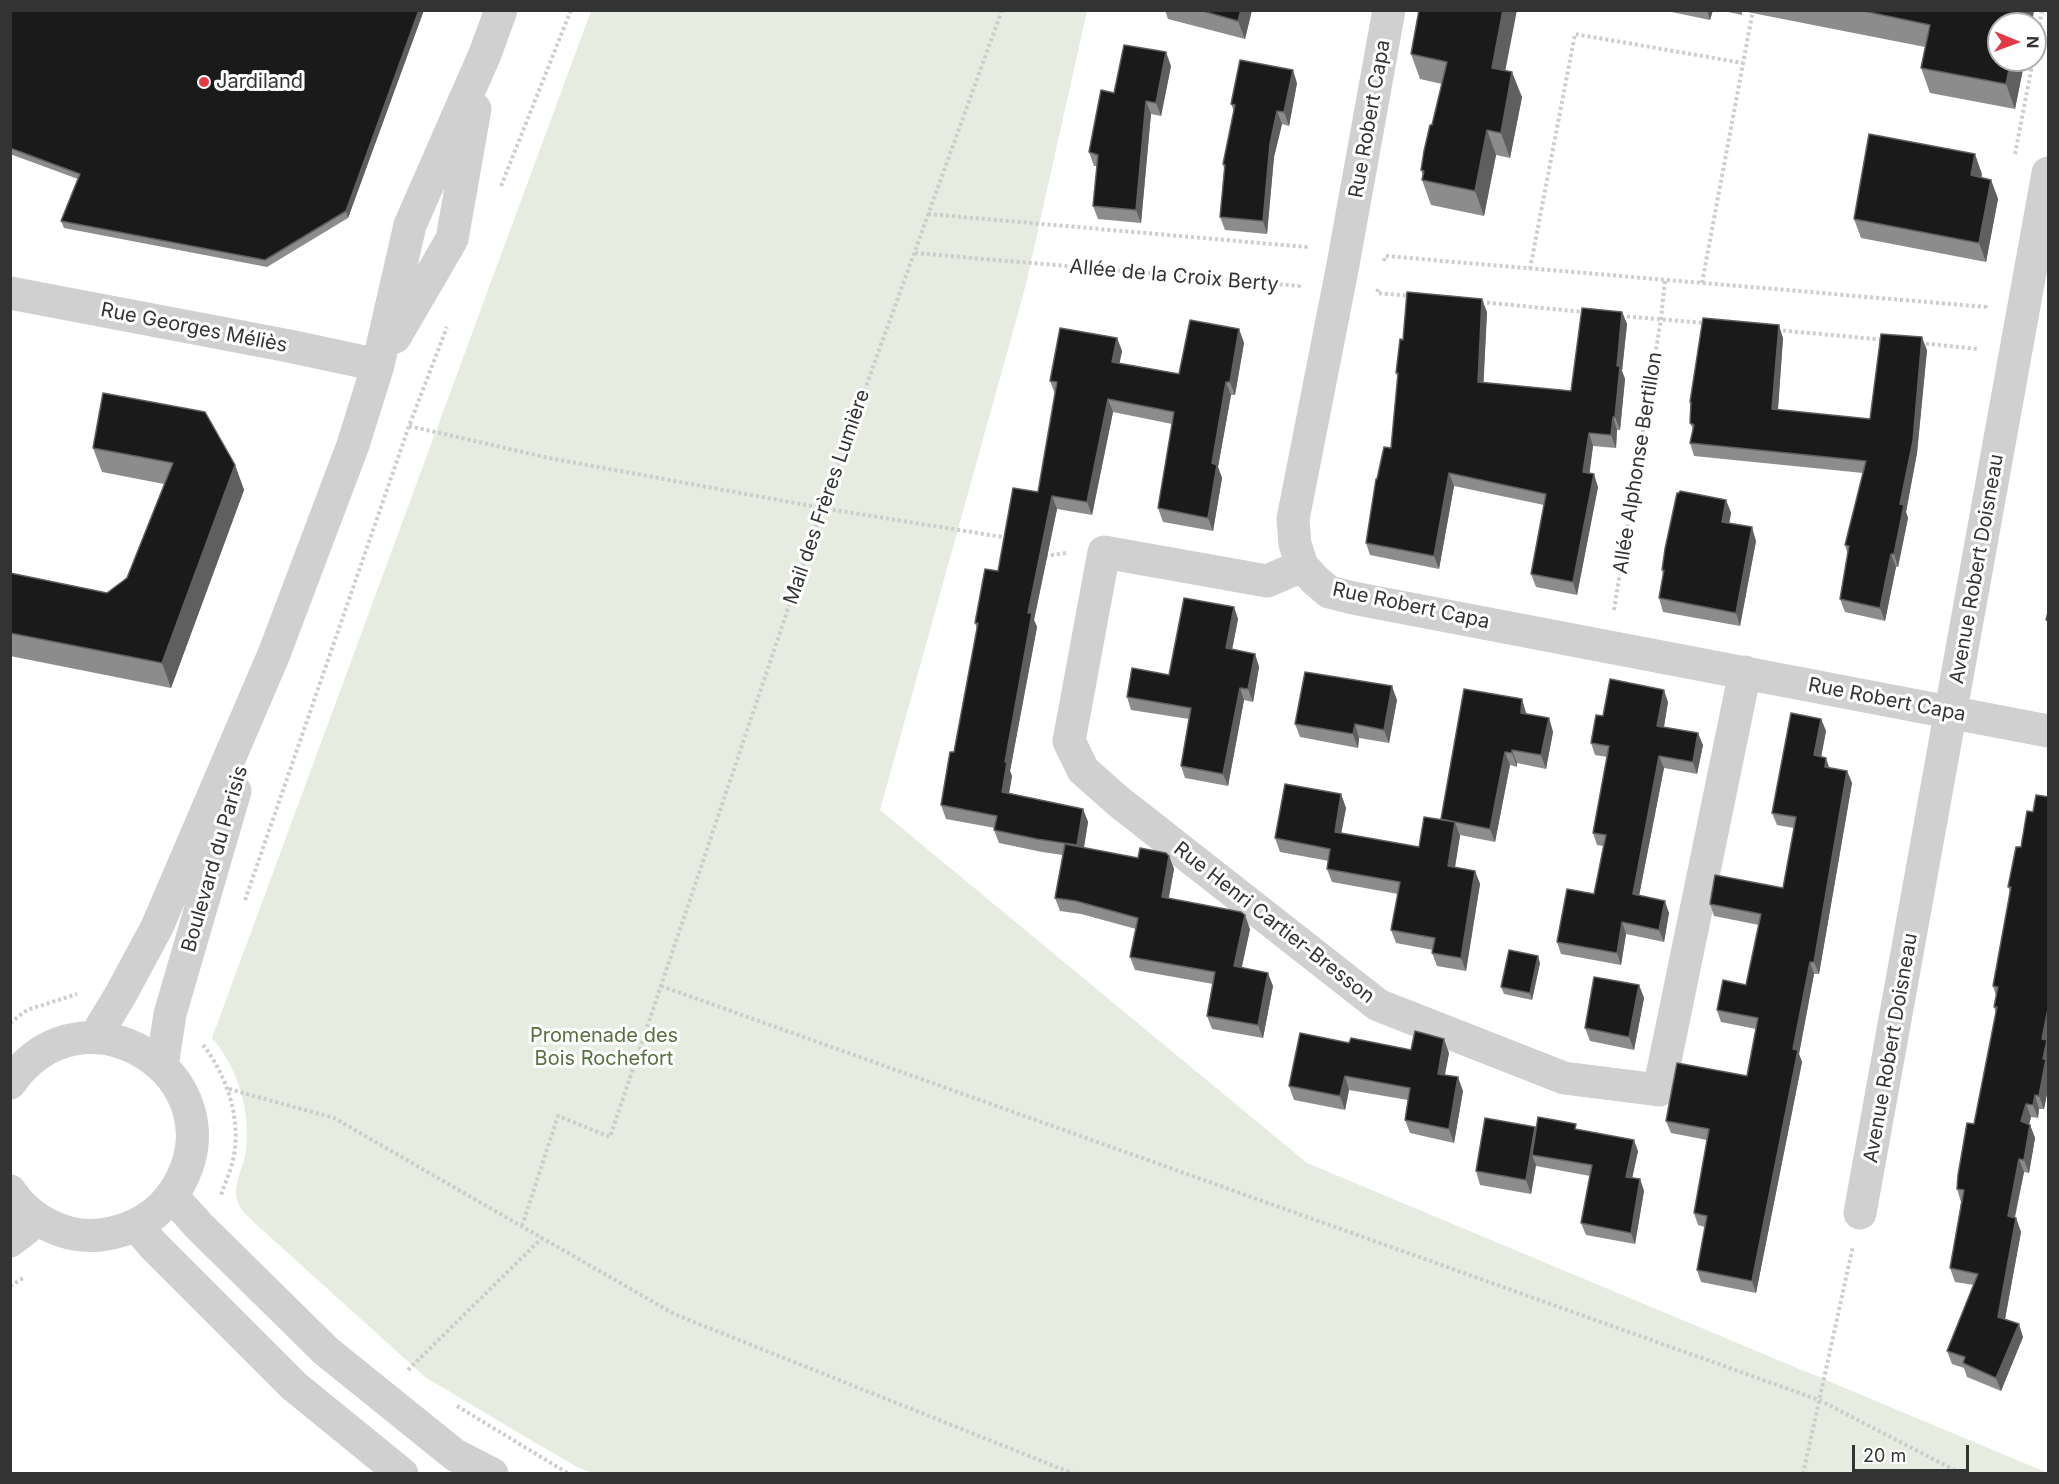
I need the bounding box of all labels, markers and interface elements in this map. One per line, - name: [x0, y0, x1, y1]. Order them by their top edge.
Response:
- north arrow: [1987, 12, 2047, 72]
- text: N: [2023, 36, 2043, 49]
- street label: Rue Robert Capa: [1344, 38, 1396, 200]
- place label: Jardiland: [216, 70, 303, 94]
- marker: Jardiland: [197, 75, 211, 89]
- street label: Allée de la Croix Berty: [1069, 255, 1279, 297]
- street label: Rue Georges Méliès: [99, 298, 289, 358]
- street label: Allée Alphonse Bertillon: [1609, 350, 1667, 576]
- street label: Mail des Frères Lumière: [779, 386, 875, 608]
- street label: Avenue Robert Doisneau: [1945, 452, 2009, 686]
- street label: Rue Robert Capa: [1330, 578, 1492, 634]
- street label: Rue Robert Capa: [1806, 673, 1968, 727]
- street label: Boulevard du Parisis: [177, 763, 253, 955]
- street label: Rue Henri Cartier-Bresson: [1169, 837, 1379, 1009]
- street label: Avenue Robert Doisneau: [1859, 931, 1923, 1165]
- park label: Promenade des Bois Rochefort: [530, 1024, 678, 1071]
- scale bar: [1855, 1433, 1972, 1471]
- text: 20 m: [1863, 1445, 1906, 1466]

